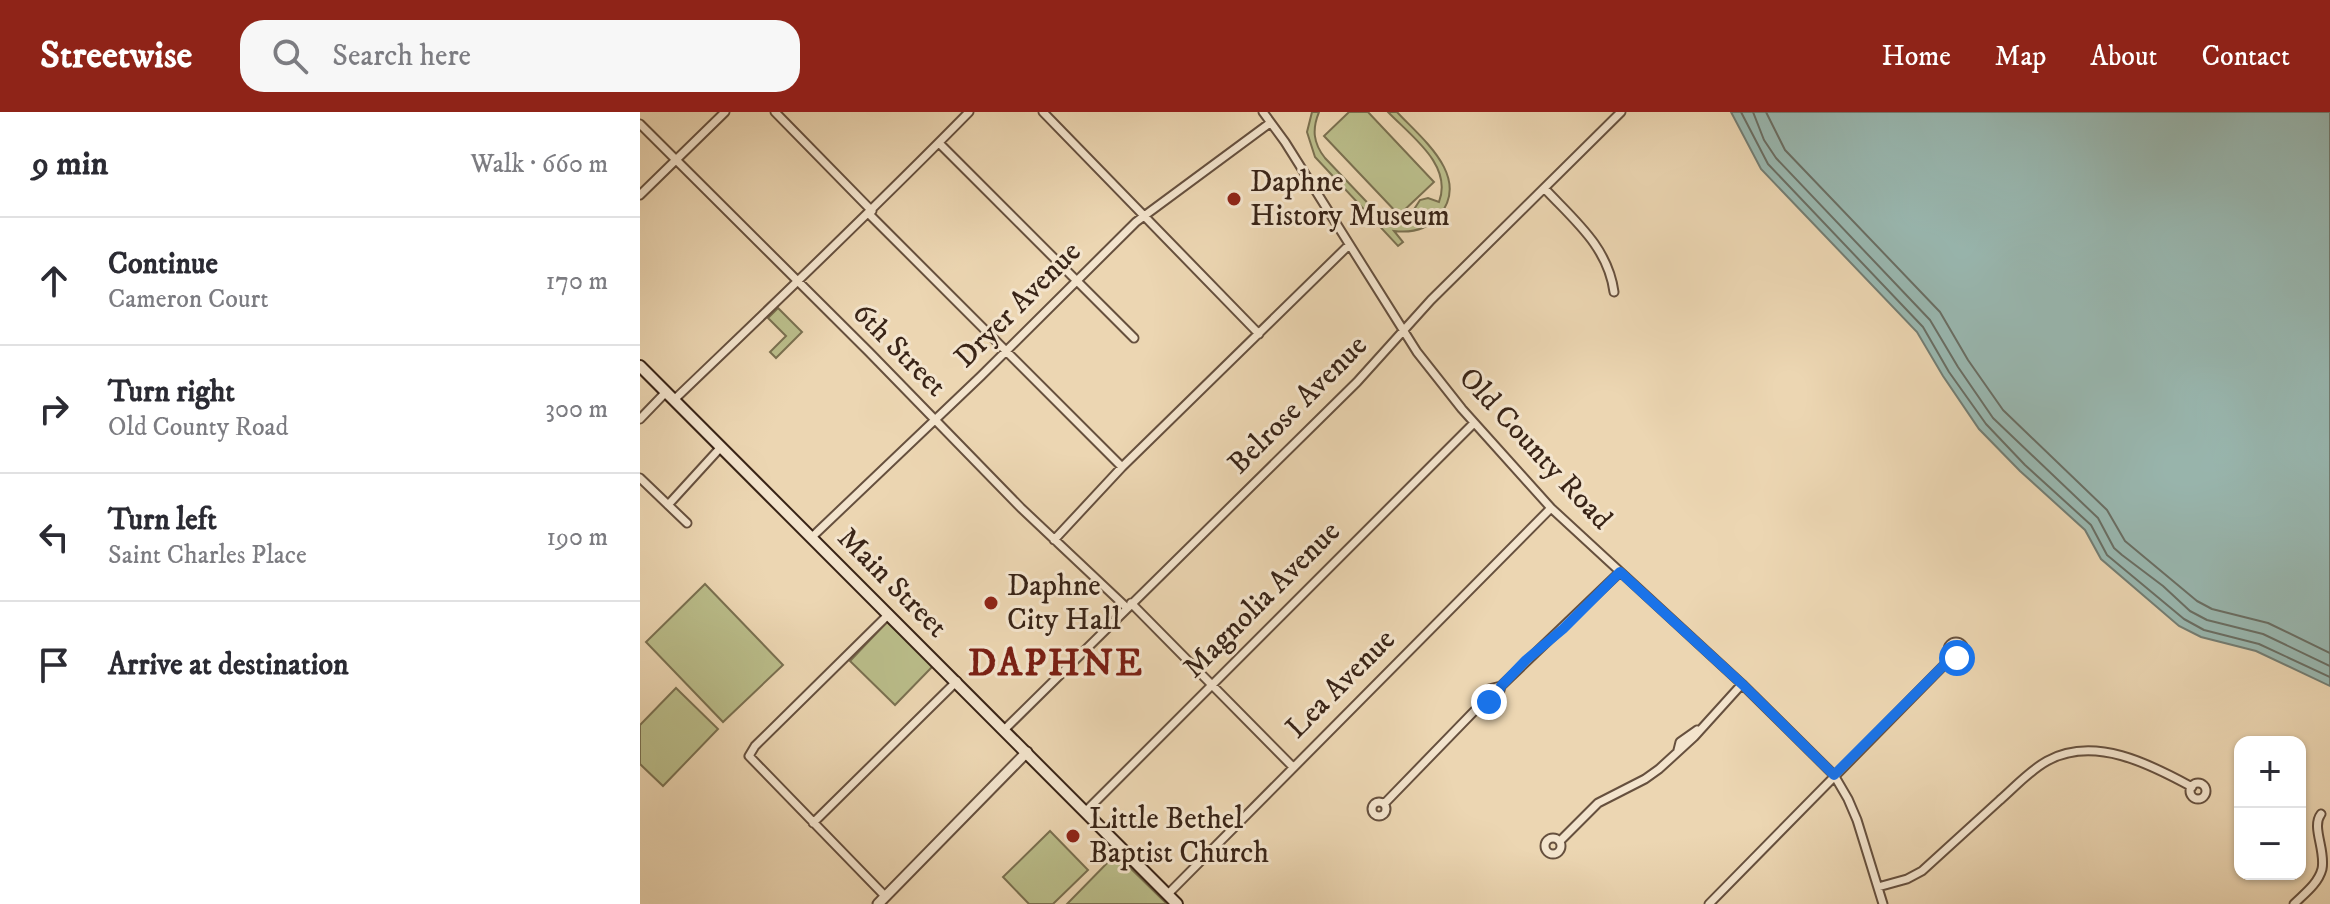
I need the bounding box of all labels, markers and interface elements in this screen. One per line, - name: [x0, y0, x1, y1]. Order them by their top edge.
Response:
- search box: [240, 20, 800, 92]
- text: Streetwise: [40, 32, 192, 80]
- icon: search: [268, 34, 312, 78]
- text: Search here: [332, 38, 471, 75]
- text: Home: [1882, 39, 1951, 74]
- text: Map: [1995, 39, 2046, 74]
- text: About: [2090, 39, 2157, 74]
- text: Contact: [2201, 39, 2290, 74]
- text: 9 min: [32, 143, 108, 185]
- text: Walk · 660 m: [470, 148, 608, 181]
- place label: Daphne History Museum: [1250, 164, 1450, 235]
- marker: Daphne History Museum: [1225, 190, 1243, 208]
- street label: Dryer Avenue: [947, 234, 1089, 376]
- text: Continue: [108, 246, 218, 283]
- icon: ahead: [32, 259, 76, 303]
- text: 170 m: [546, 265, 608, 298]
- text: Cameron Court: [108, 283, 269, 316]
- street label: 6th Street: [844, 295, 954, 405]
- street label: Belrose Avenue: [1221, 328, 1375, 482]
- street label: Old County Road: [1450, 360, 1620, 538]
- text: Turn right: [108, 374, 235, 411]
- icon: right: [32, 387, 76, 431]
- text: 300 m: [545, 393, 608, 426]
- text: Old County Road: [108, 411, 289, 444]
- text: Turn left: [108, 502, 217, 539]
- street label: Magnolia Avenue: [1176, 514, 1348, 686]
- icon: left: [32, 515, 76, 559]
- street label: Main Street: [829, 520, 955, 646]
- text: 190 m: [546, 521, 608, 554]
- text: Saint Charles Place: [108, 539, 307, 572]
- place label: Daphne City Hall: [1007, 568, 1121, 639]
- marker: Daphne City Hall: [982, 594, 1000, 612]
- street label: Lea Avenue: [1279, 622, 1403, 746]
- district label: DAPHNE: [968, 640, 1144, 688]
- route start: [1939, 640, 1975, 676]
- icon: arrive: [32, 643, 76, 687]
- text: Arrive at destination: [108, 647, 349, 684]
- route end: [1471, 684, 1507, 720]
- map controls: [2234, 736, 2306, 880]
- button: +: [2234, 736, 2306, 808]
- place label: Little Bethel Baptist Church: [1089, 801, 1269, 872]
- button: −: [2234, 808, 2306, 880]
- marker: Little Bethel Baptist Church: [1064, 827, 1082, 845]

